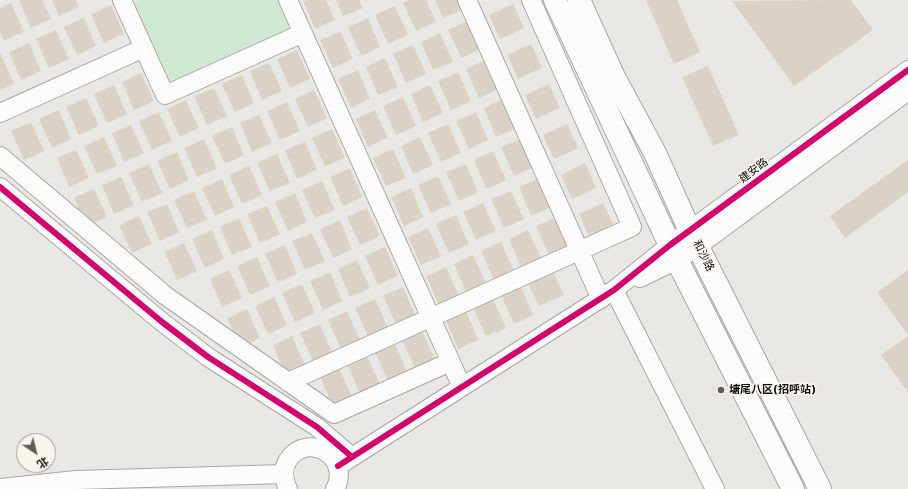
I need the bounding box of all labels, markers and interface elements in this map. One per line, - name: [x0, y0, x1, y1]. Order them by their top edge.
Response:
- street label: 建安路: [737, 156, 771, 186]
- street label: 和沙路: [690, 238, 716, 274]
- place label: 塘尾八区(招呼站): [729, 383, 816, 397]
- marker: 塘尾八区(招呼站): [716, 385, 726, 395]
- north arrow: [16, 433, 56, 473]
- text: 北: [34, 454, 51, 471]

